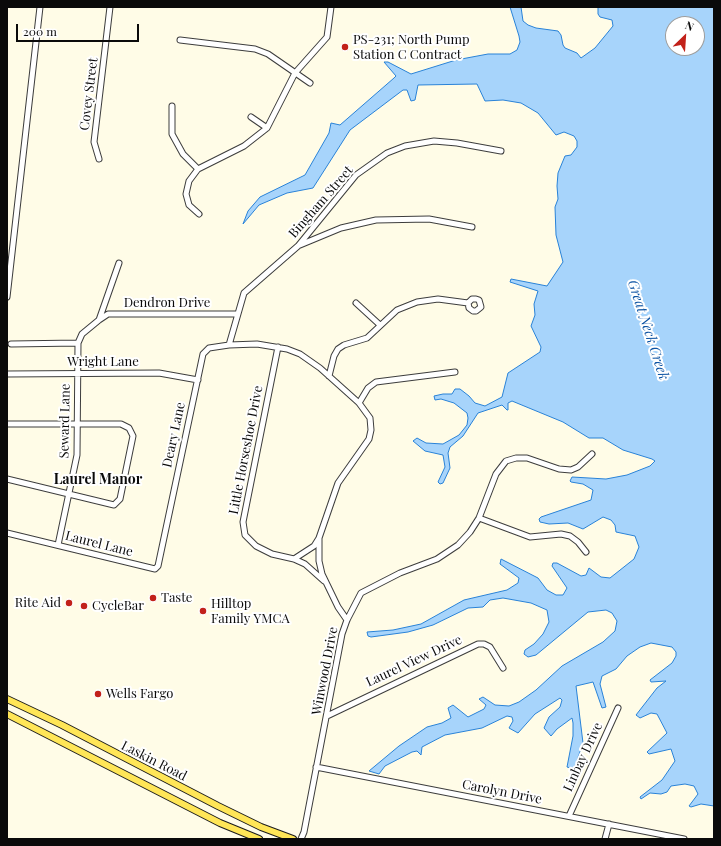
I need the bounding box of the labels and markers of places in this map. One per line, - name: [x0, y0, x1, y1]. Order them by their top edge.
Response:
- place label: PS-231; North Pump Station C Contract: [353, 32, 470, 63]
- marker: PS-231; North Pump Station C Contract: [340, 42, 350, 52]
- place label: Taste: [161, 590, 192, 606]
- marker: Taste: [148, 593, 158, 603]
- place label: Rite Aid: [15, 595, 61, 611]
- place label: Hilltop Family YMCA: [211, 596, 290, 627]
- marker: Rite Aid: [64, 598, 74, 608]
- place label: CycleBar: [92, 598, 144, 614]
- marker: CycleBar: [79, 601, 89, 611]
- marker: Hilltop Family YMCA: [198, 606, 208, 616]
- place label: Wells Fargo: [106, 686, 173, 702]
- marker: Wells Fargo: [93, 689, 103, 699]

